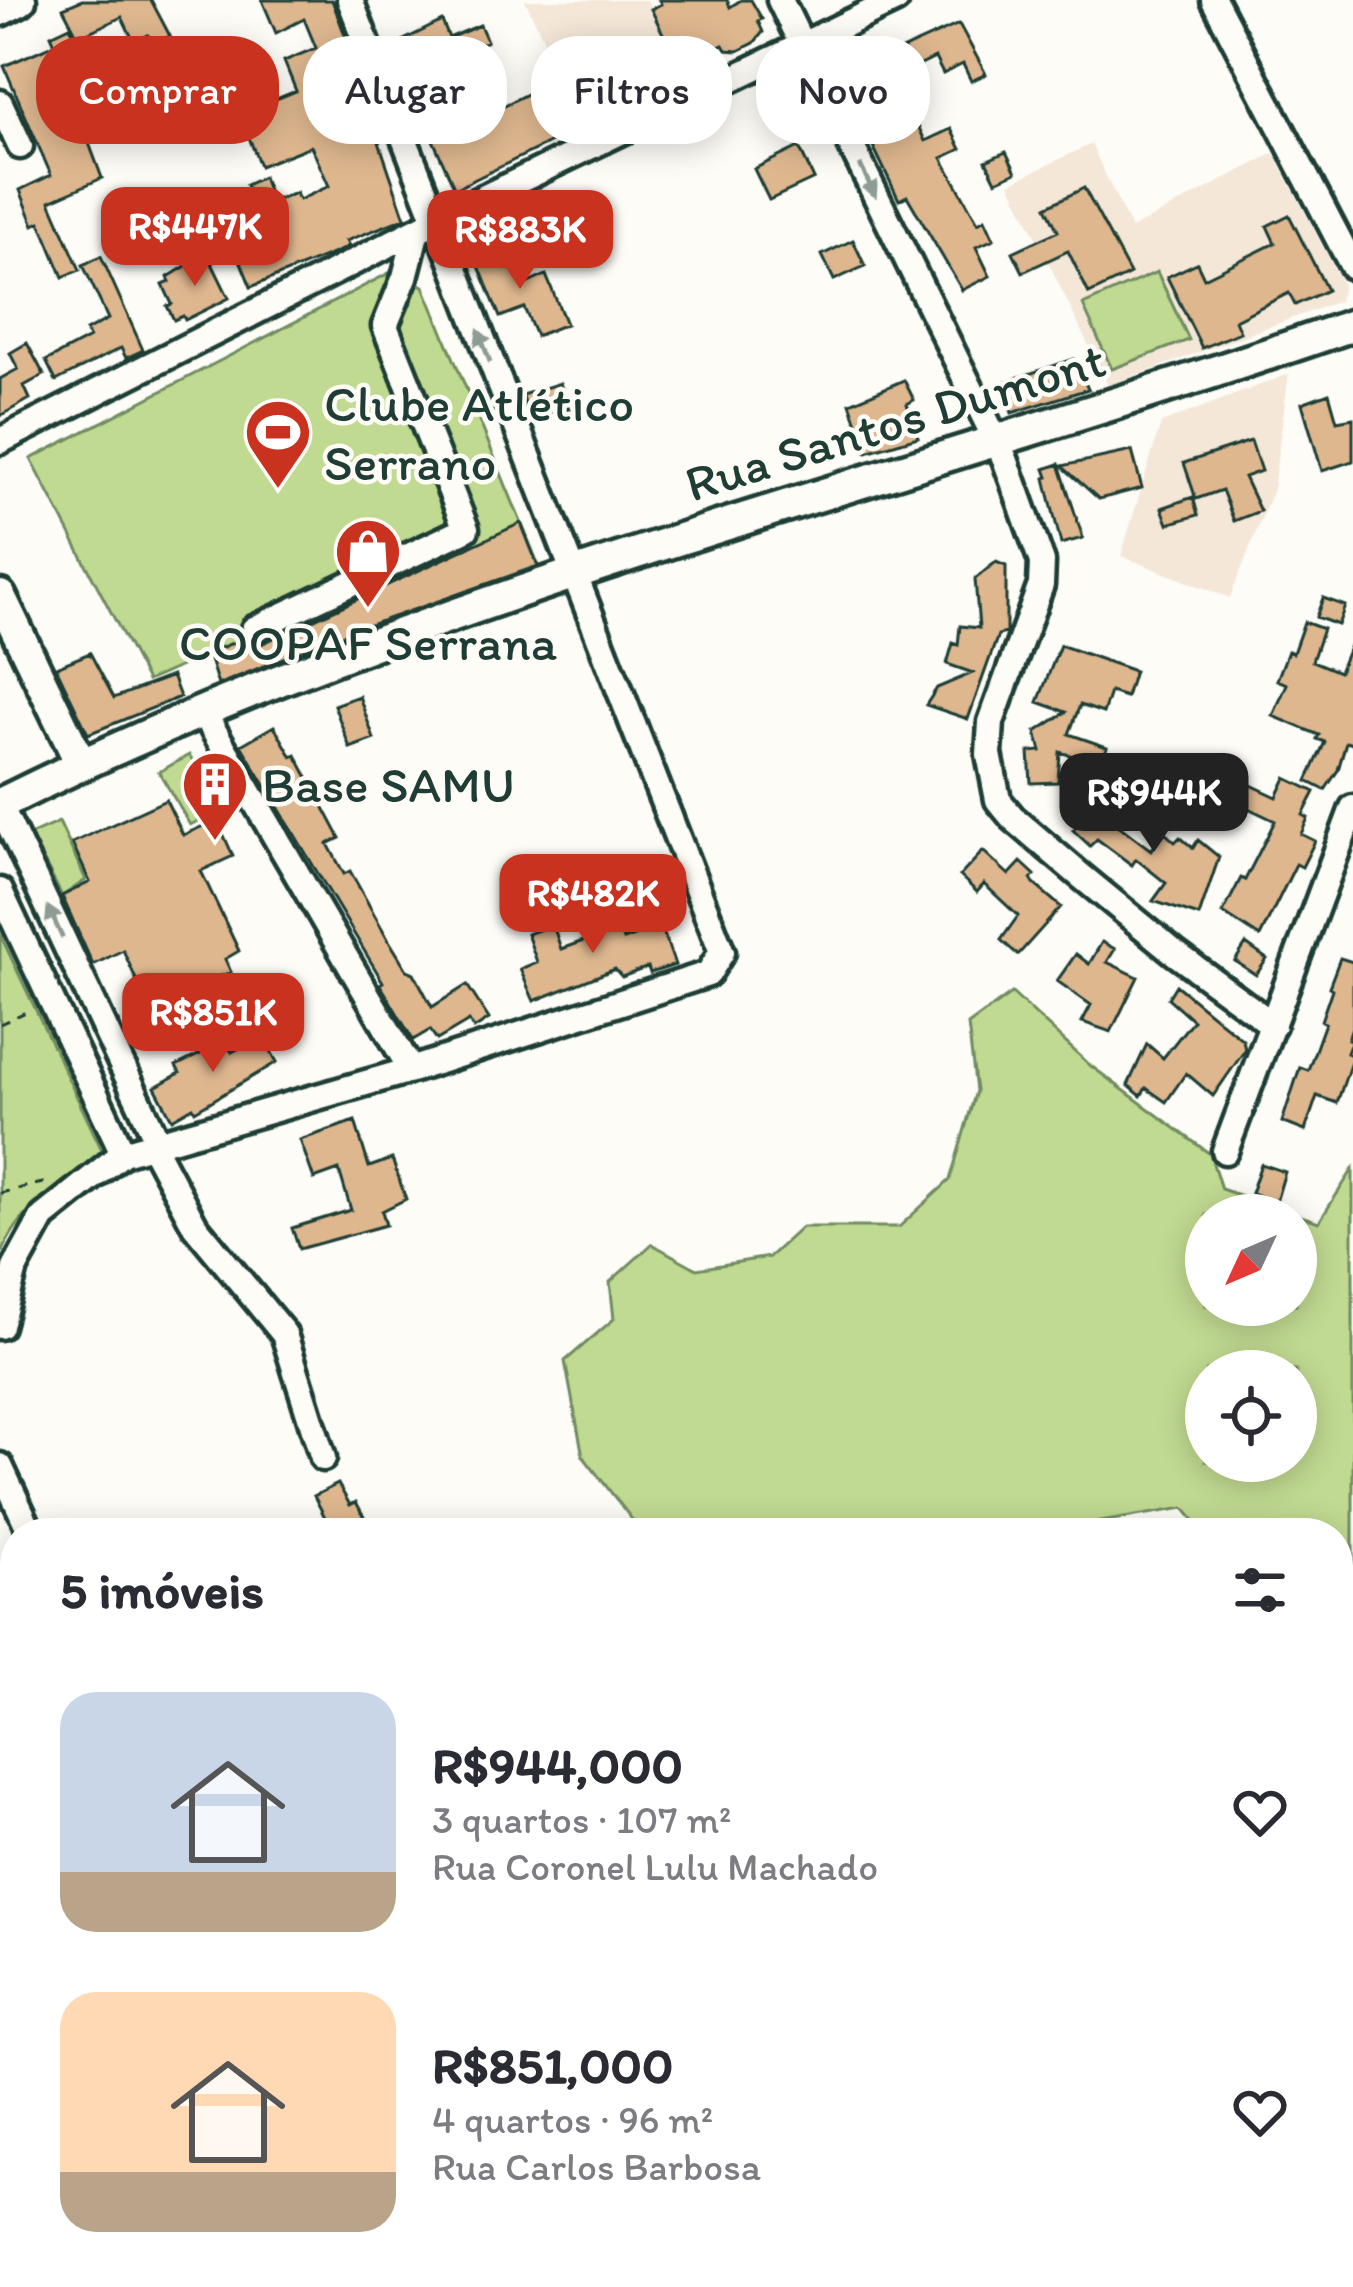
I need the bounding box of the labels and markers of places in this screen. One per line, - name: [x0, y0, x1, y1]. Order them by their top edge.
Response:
- pin: R$447K: [97, 187, 293, 289]
- pin: R$883K: [422, 190, 618, 292]
- place label: Clube Atlético Serrano: [324, 373, 634, 493]
- sports icon: Clube Atlético Serrano: [243, 397, 313, 491]
- shop icon: COOPAF Serrana: [333, 516, 403, 610]
- place label: COOPAF Serrana: [179, 612, 557, 673]
- building icon: Base SAMU: [180, 749, 250, 843]
- pin: R$944K: [1056, 753, 1252, 855]
- place label: Base SAMU: [262, 754, 515, 815]
- pin: R$482K: [495, 854, 691, 956]
- pin: R$851K: [115, 973, 311, 1075]

